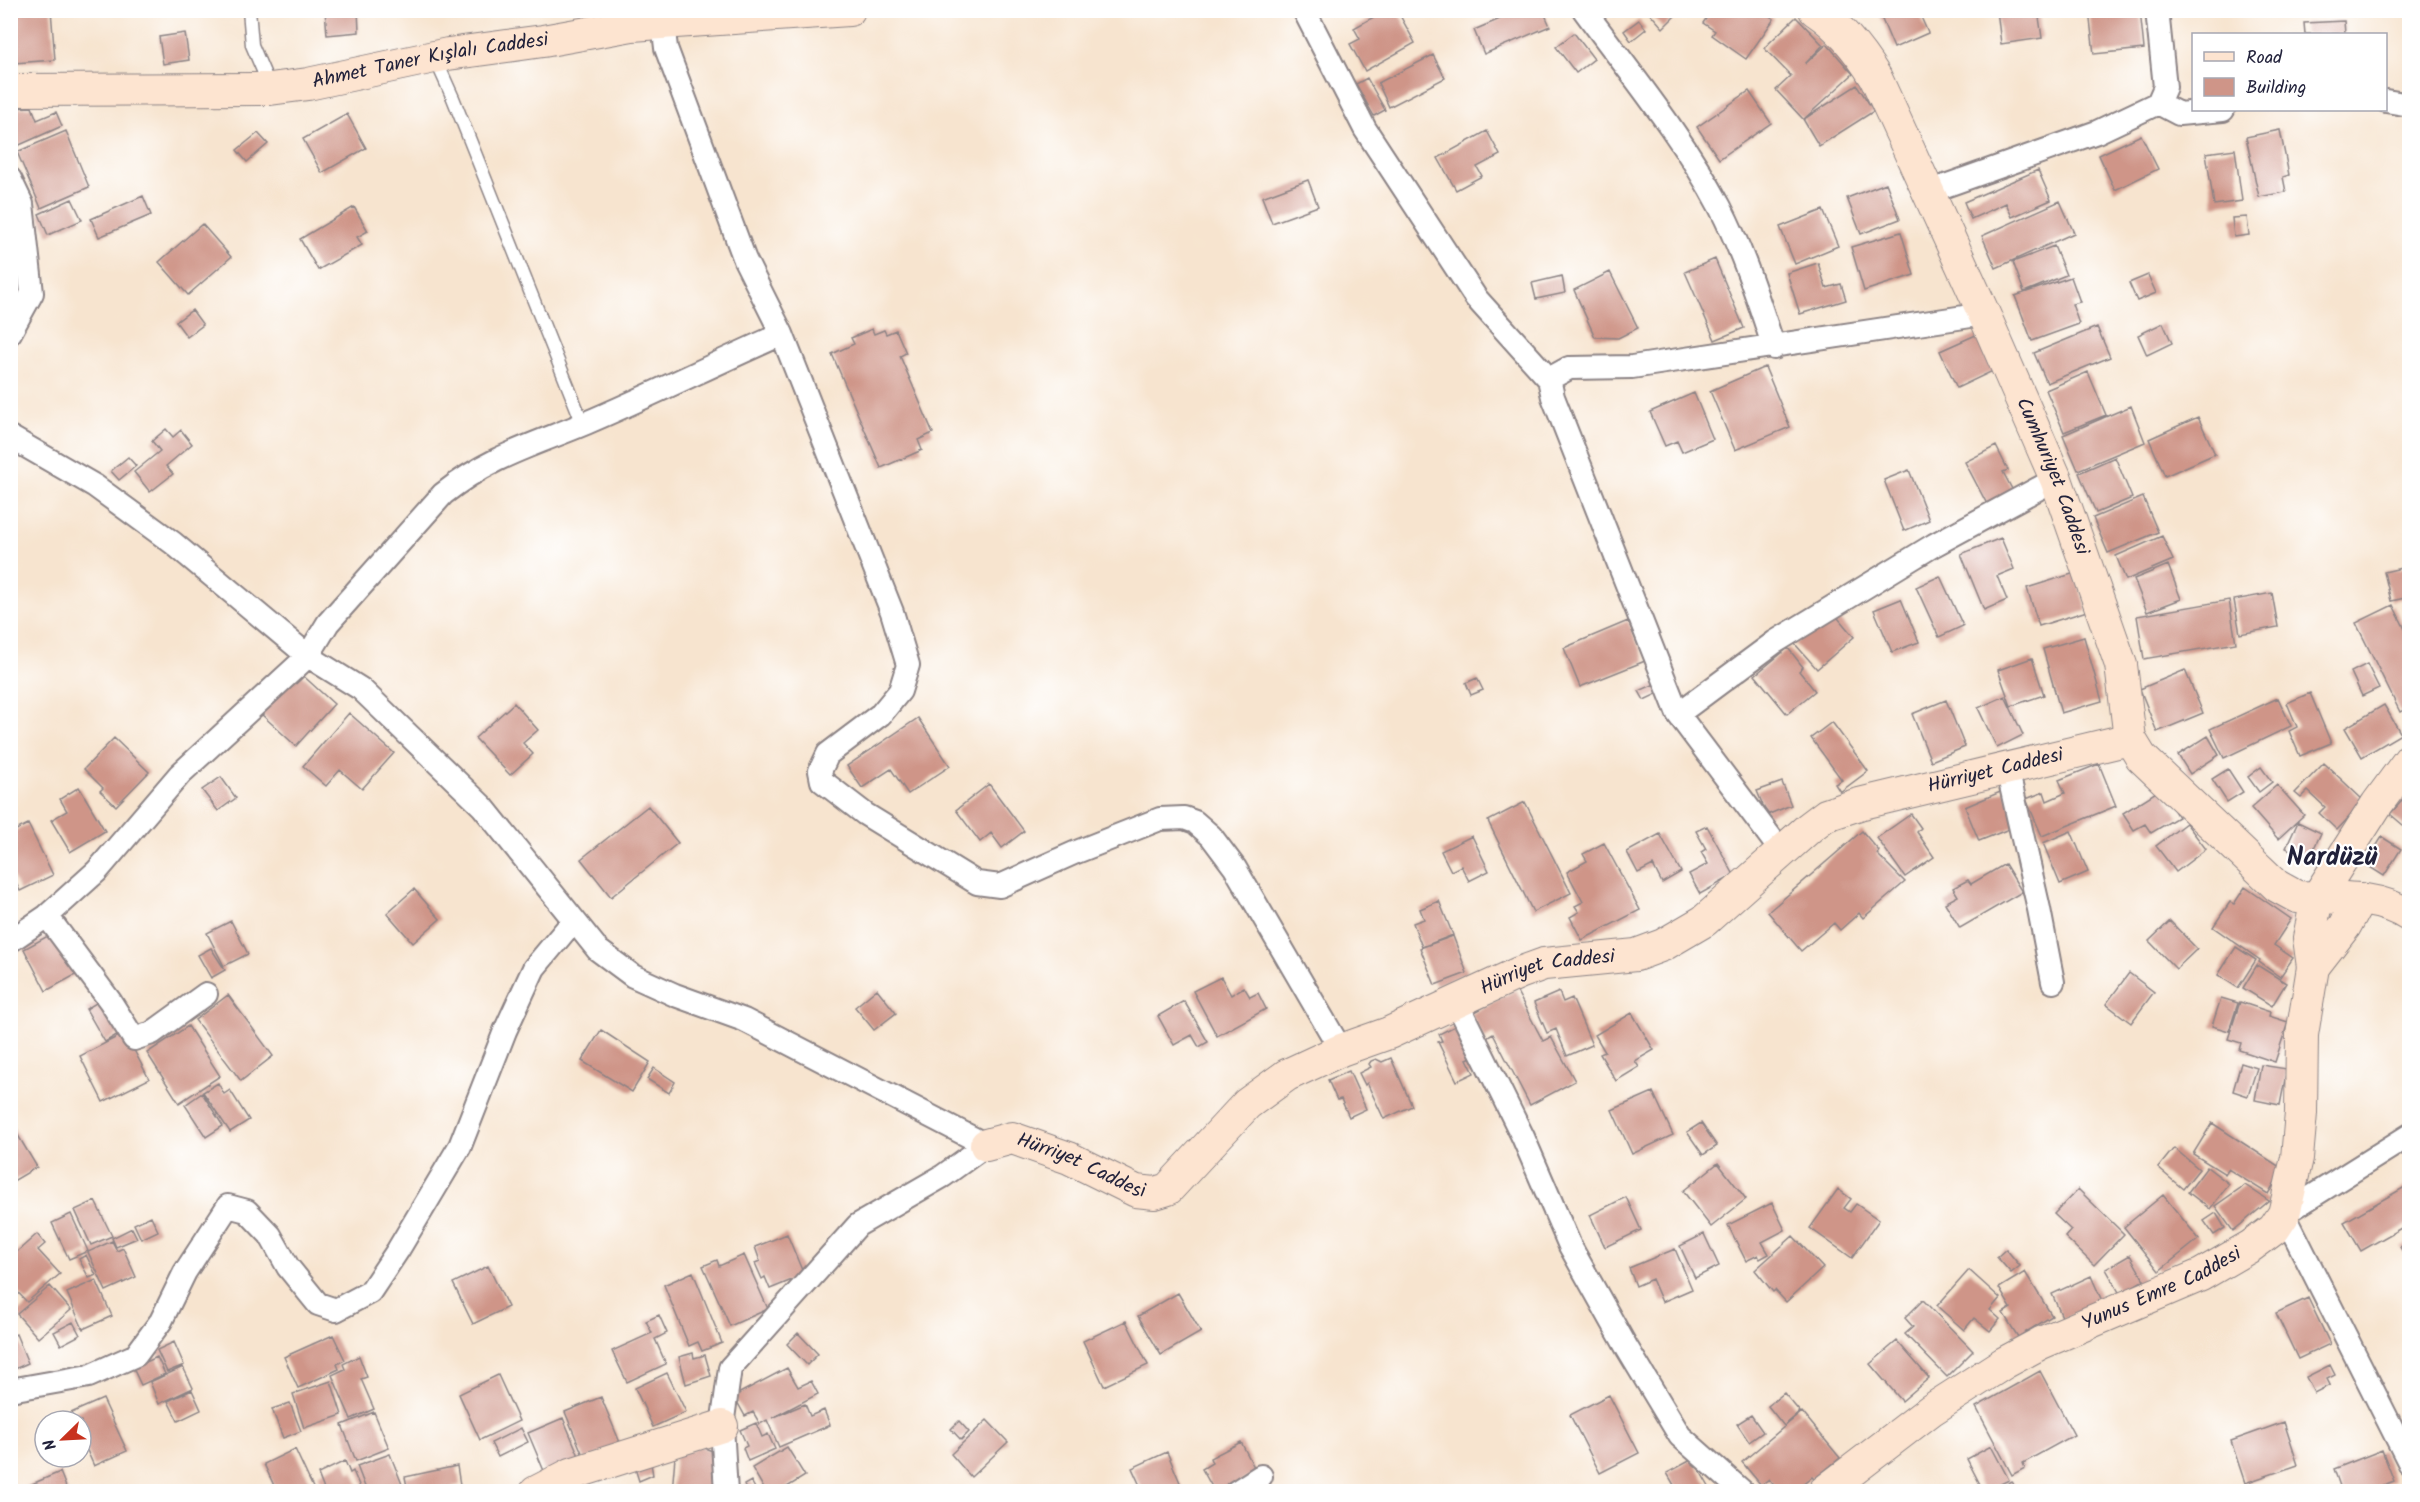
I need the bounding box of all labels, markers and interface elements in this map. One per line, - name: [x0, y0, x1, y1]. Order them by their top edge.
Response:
- street label: Ahmet Taner Kışlalı Caddesi: [309, 24, 552, 99]
- legend: [2192, 33, 2387, 111]
- text: Road: [2246, 44, 2283, 73]
- text: Building: [2246, 74, 2306, 103]
- street label: Cumhuriyet Caddesi: [2006, 393, 2098, 561]
- street label: Hürriyet Caddesi: [1924, 739, 2068, 803]
- district label: Nardüzü: [2287, 837, 2378, 879]
- street label: Hürriyet Caddesi: [1475, 941, 1618, 1005]
- street label: Hürriyet Caddesi: [1012, 1125, 1148, 1208]
- street label: Yunus Emre Caddesi: [2077, 1238, 2249, 1340]
- north arrow: [33, 1409, 93, 1469]
- text: N: [37, 1435, 64, 1454]

